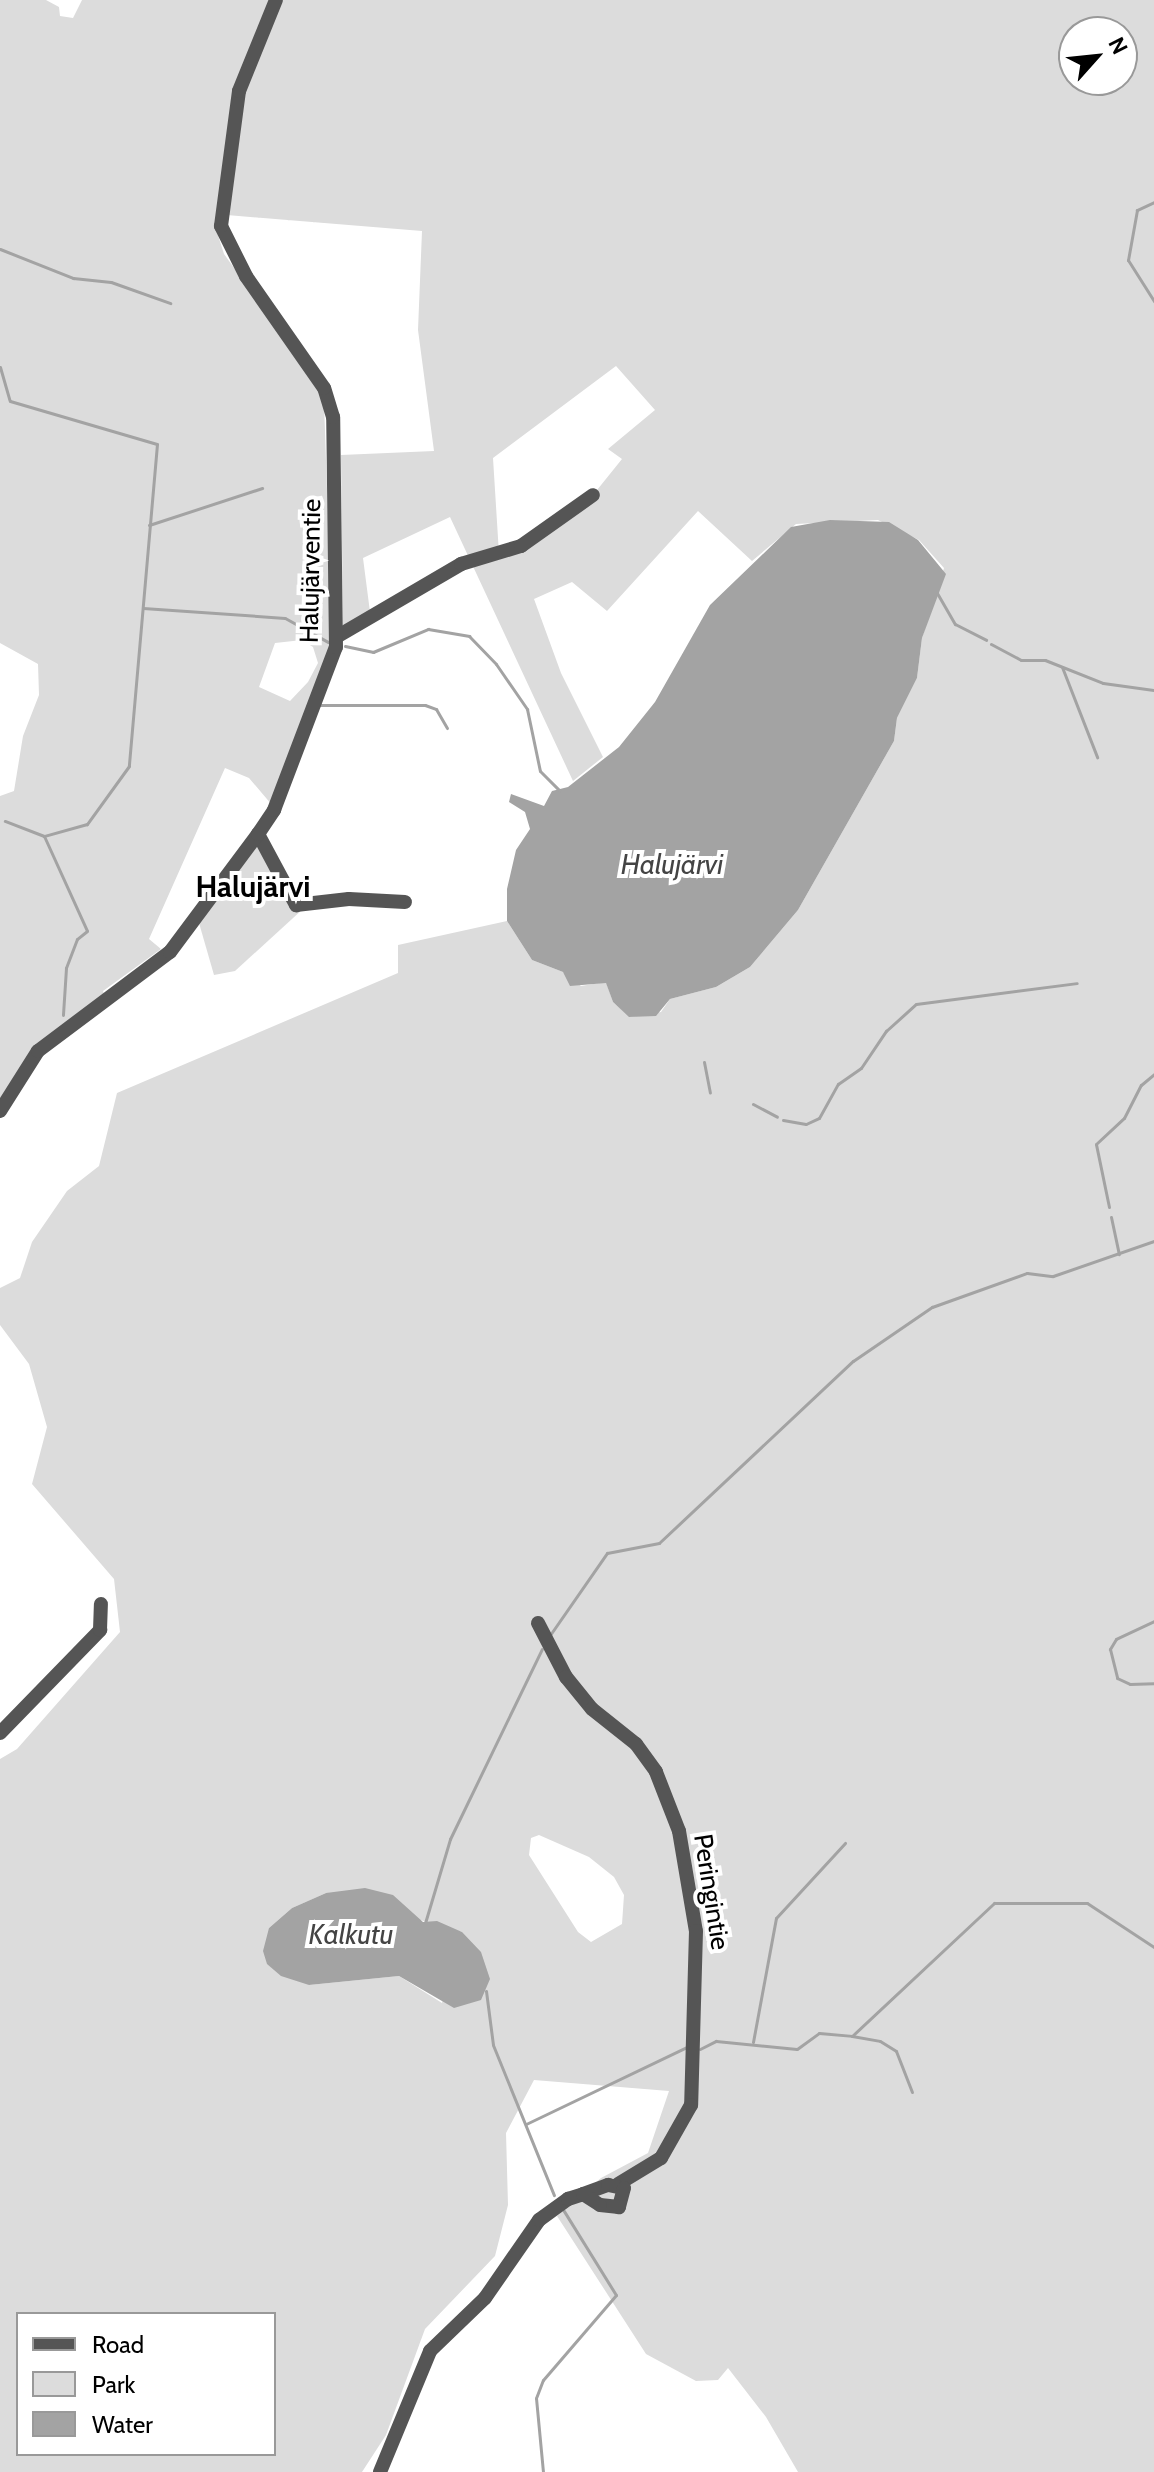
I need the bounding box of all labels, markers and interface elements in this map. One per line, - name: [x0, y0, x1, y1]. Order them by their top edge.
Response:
- north arrow: [1058, 16, 1138, 96]
- text: N: [1102, 33, 1134, 59]
- street label: Halujärventie: [294, 499, 328, 643]
- water label: Halujärvi: [621, 847, 723, 881]
- district label: Halujärvi: [196, 869, 310, 905]
- street label: Peringintie: [686, 1832, 736, 1952]
- water label: Kalkutu: [309, 1917, 393, 1951]
- legend: [16, 2312, 276, 2456]
- text: Road: [92, 2330, 144, 2359]
- text: Park: [92, 2370, 135, 2399]
- text: Water: [92, 2410, 153, 2439]

